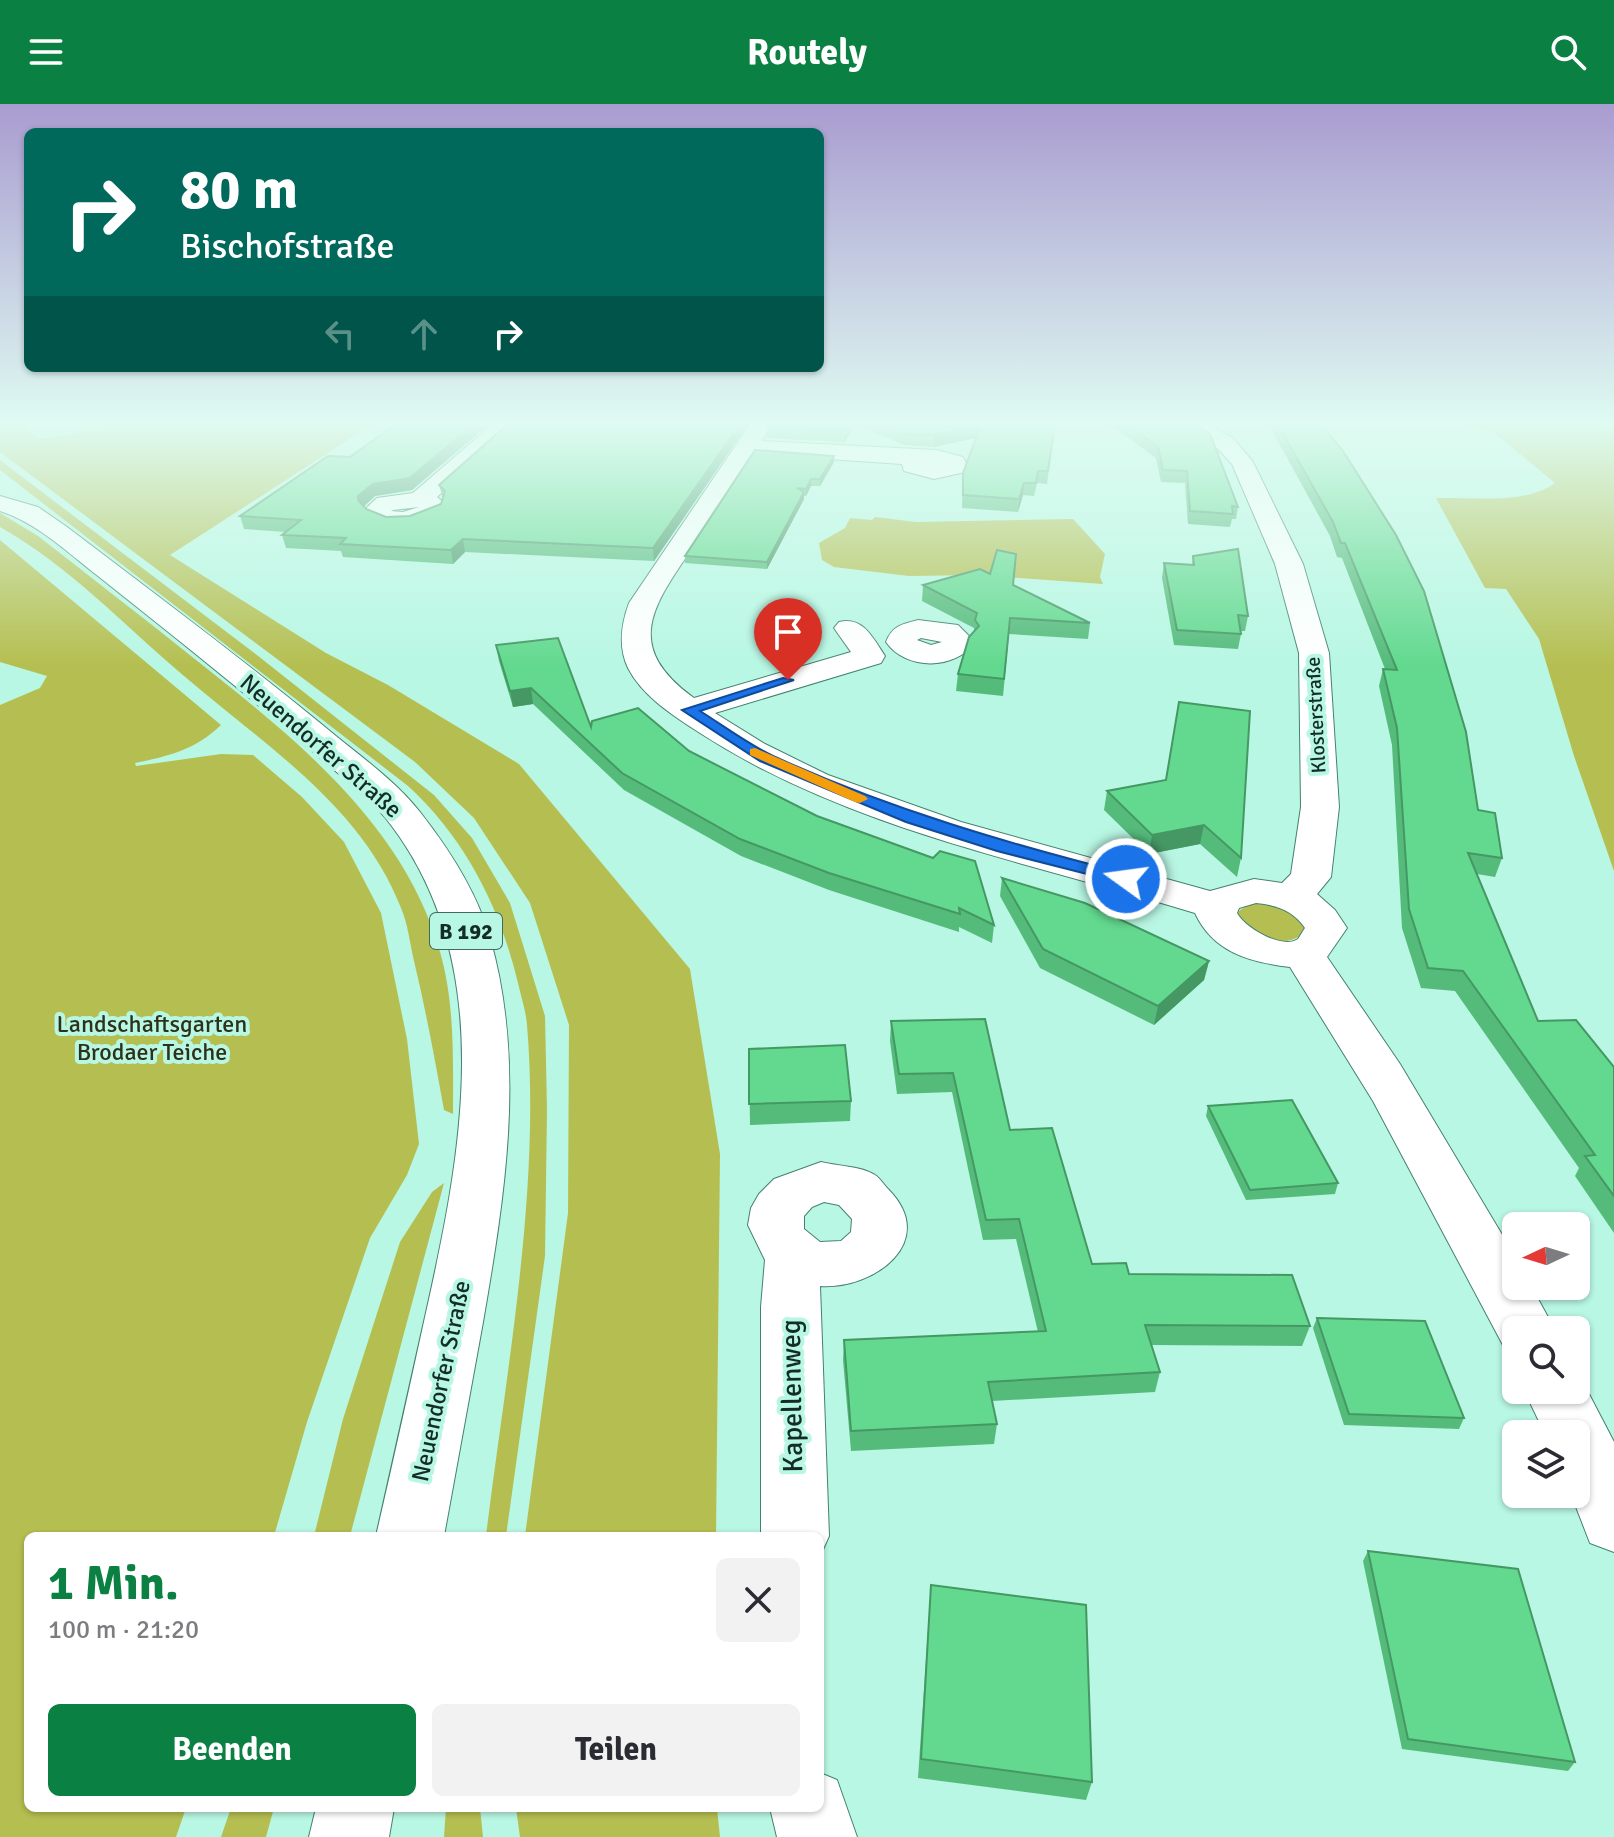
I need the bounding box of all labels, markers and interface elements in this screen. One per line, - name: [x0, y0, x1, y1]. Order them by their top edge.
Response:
- icon: menu: [24, 30, 68, 74]
- text: Routely: [747, 30, 867, 75]
- icon: search: [1546, 30, 1590, 74]
- text: 80 m: [180, 155, 298, 224]
- icon: right: [48, 160, 152, 264]
- text: Bischofstraße: [180, 224, 395, 269]
- icon: left: [318, 312, 362, 356]
- icon: ahead: [402, 312, 446, 356]
- icon: right: [486, 312, 530, 356]
- pin: [754, 598, 822, 680]
- icon: arrive: [766, 610, 810, 654]
- street label: Klosterstraße: [1300, 656, 1332, 774]
- street label: Neuendorfer Straße: [234, 667, 408, 825]
- position arrow: [1084, 837, 1168, 921]
- road number: B 192: [430, 913, 502, 949]
- park label: Landschaftsgarten Brodaer Teiche: [57, 1009, 247, 1067]
- north arrow: [1502, 1212, 1590, 1300]
- map controls: [1502, 1212, 1590, 1508]
- street label: Neuendorfer Straße: [405, 1278, 477, 1484]
- button: search: [1502, 1316, 1590, 1404]
- street label: Kapellenweg: [774, 1319, 810, 1473]
- button: layers: [1502, 1420, 1590, 1508]
- text: 1 Min.: [48, 1554, 179, 1613]
- button: close: [716, 1558, 800, 1642]
- text: 100 m · 21:20: [48, 1614, 199, 1646]
- button: Beenden: [48, 1704, 416, 1796]
- button: Teilen: [432, 1704, 800, 1796]

